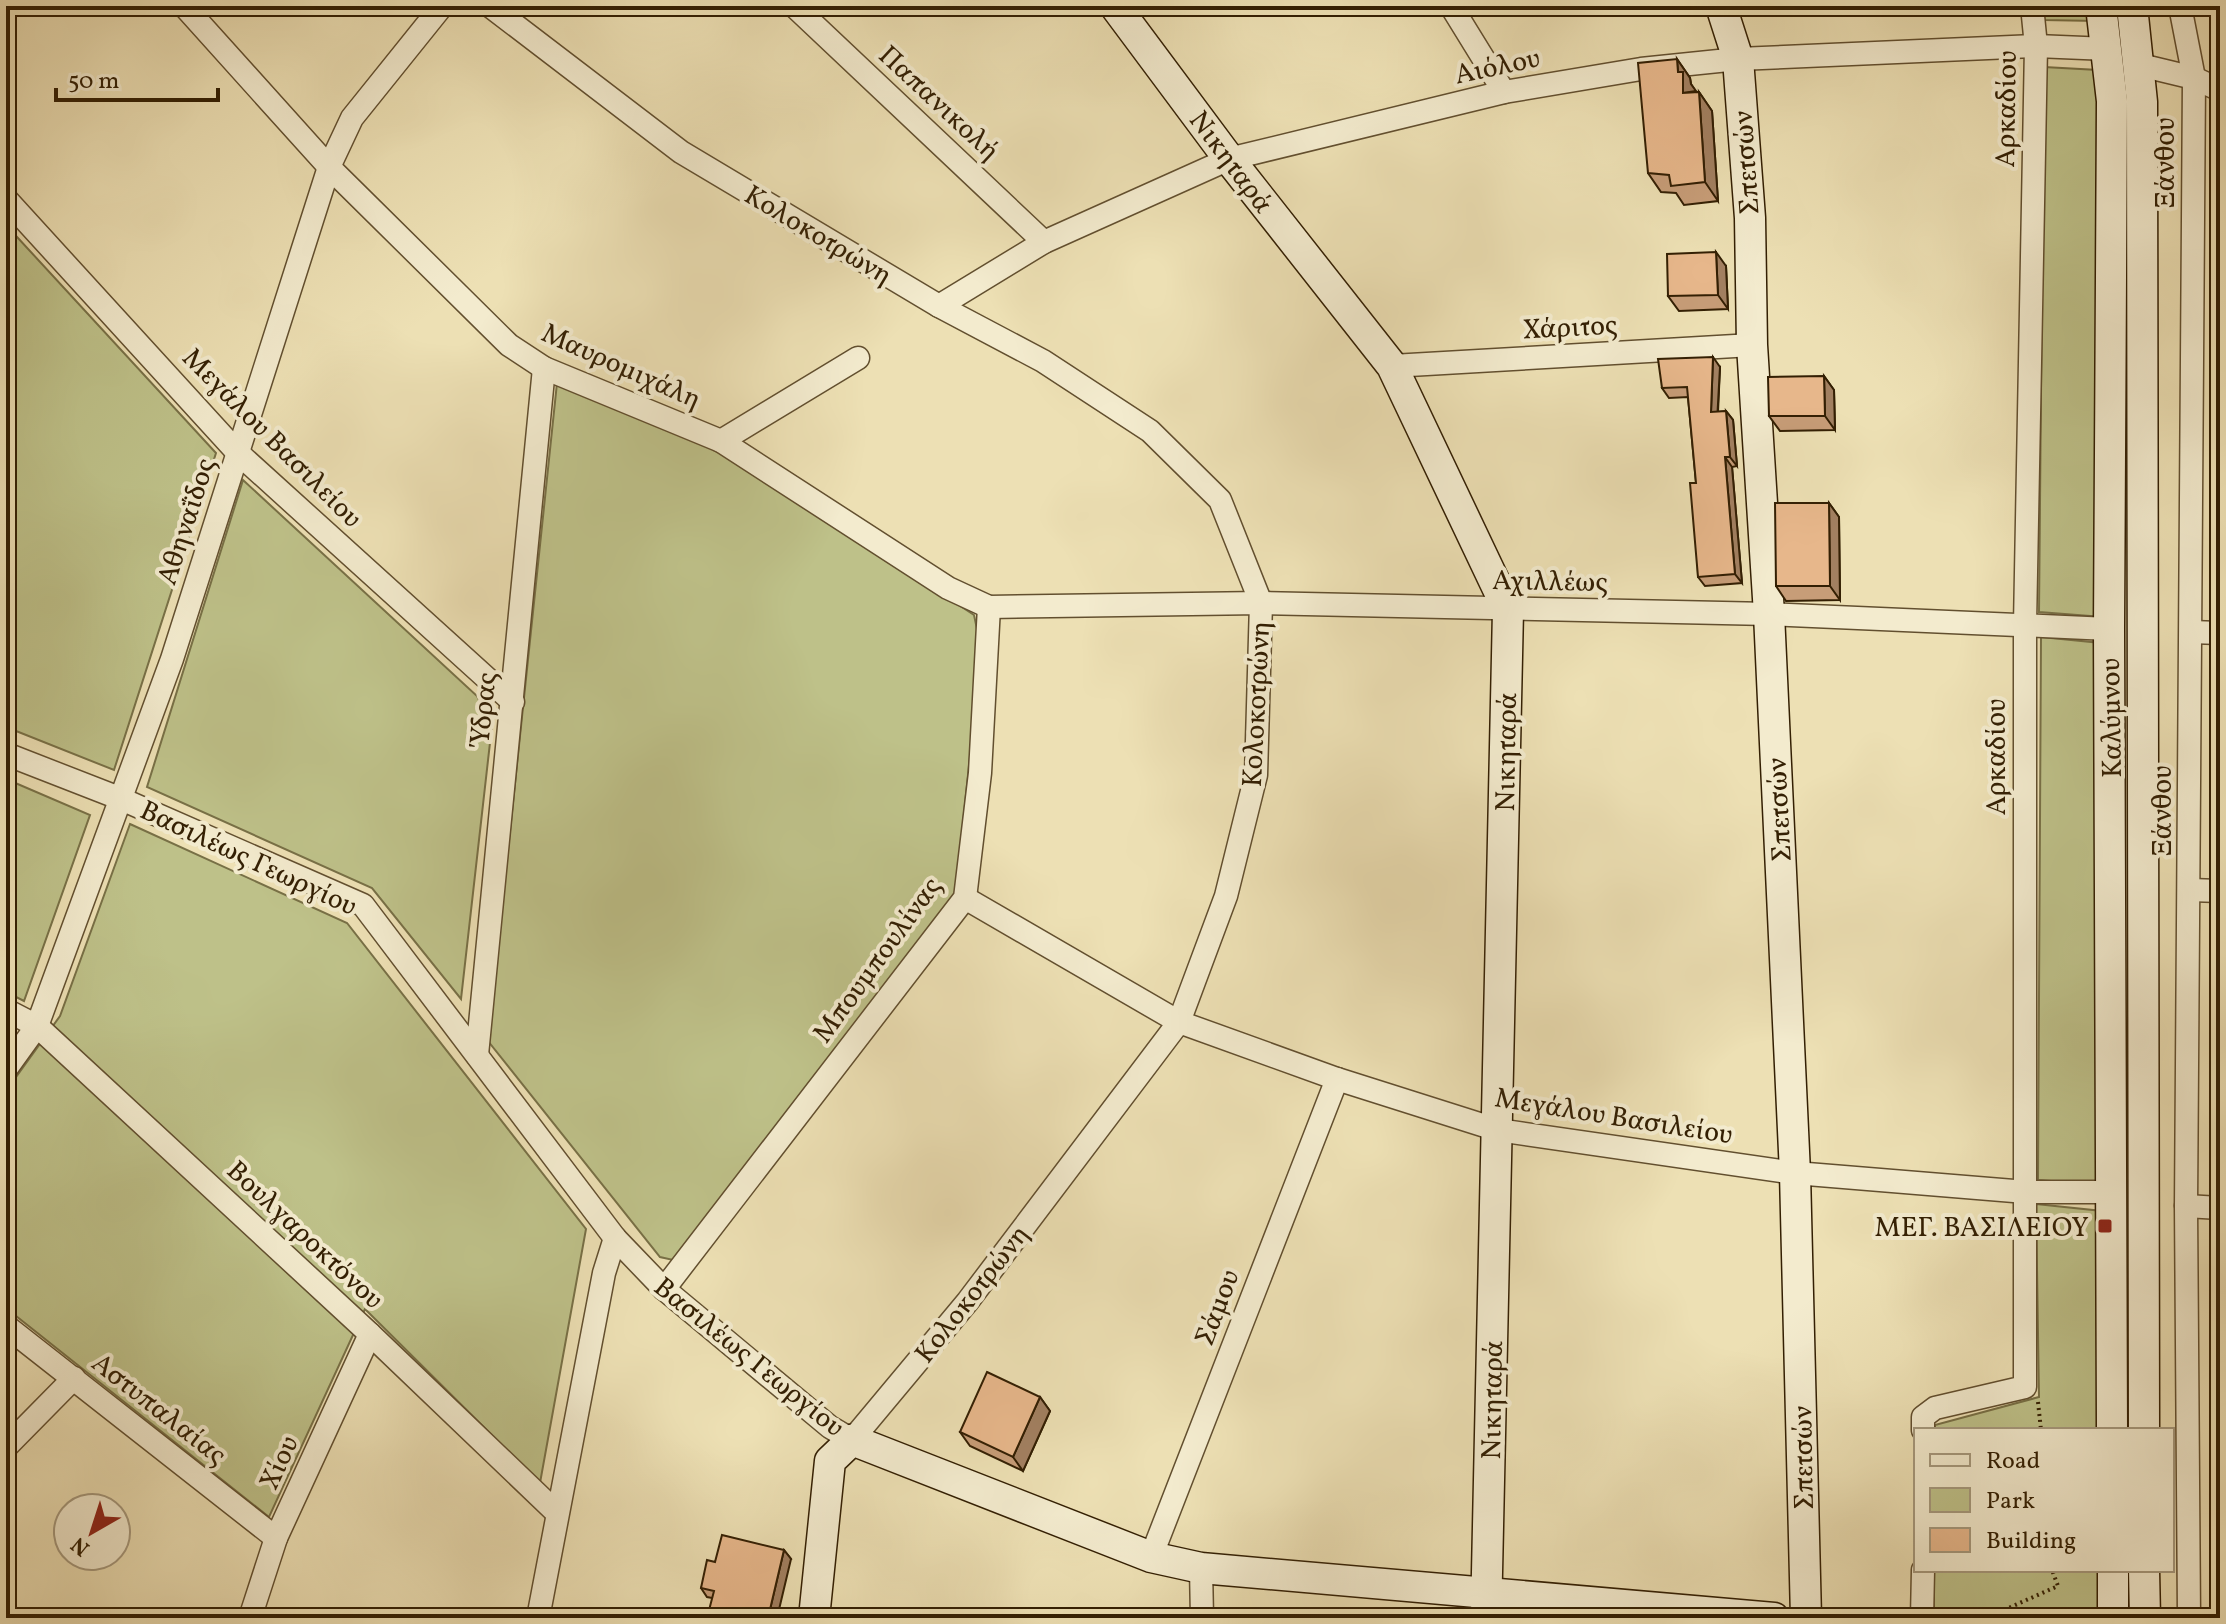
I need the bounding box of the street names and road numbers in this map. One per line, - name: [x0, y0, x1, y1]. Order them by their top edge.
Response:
- street label: Παπανικολή: [869, 37, 1008, 171]
- street label: Αιόλου: [1451, 39, 1544, 96]
- street label: Αρκαδίου: [1987, 50, 2028, 168]
- street label: Νικηταρά: [1179, 103, 1282, 222]
- street label: Σπετσών: [1724, 109, 1771, 216]
- street label: Ξάνθου: [2147, 117, 2186, 209]
- street label: Κολοκοτρώνη: [736, 177, 899, 296]
- street label: Χάριτος: [1522, 307, 1619, 350]
- street label: Μαυρομιχάλη: [535, 315, 707, 420]
- street label: Μεγάλου Βασιλείου: [172, 340, 370, 538]
- street label: Αθηναΐδος: [149, 453, 226, 590]
- street label: Αχιλλέως: [1492, 562, 1608, 603]
- street label: Κολοκοτρώνη: [1234, 620, 1281, 788]
- street label: Καλύμνου: [2092, 658, 2133, 778]
- street label: Ύδρας: [461, 670, 508, 750]
- street label: Νικηταρά: [1487, 692, 1528, 812]
- street label: Αρκαδίου: [1978, 698, 2017, 816]
- street label: Σπετσών: [1758, 756, 1803, 863]
- street label: Ξάνθου: [2144, 765, 2183, 857]
- street label: Βασιλέως Γεωργίου: [133, 792, 363, 927]
- street label: Μπουμπουλίνας: [804, 869, 952, 1051]
- street label: Μεγάλου Βασιλείου: [1492, 1079, 1735, 1156]
- street label: Βουλγαροκτόνου: [217, 1153, 392, 1319]
- street label: Κολοκοτρώνη: [906, 1217, 1040, 1372]
- street label: Σάμου: [1186, 1264, 1251, 1352]
- street label: Βασιλέως Γεωργίου: [645, 1269, 852, 1447]
- street label: Νικηταρά: [1473, 1340, 1514, 1460]
- street label: Αστυπαλαίας: [83, 1345, 234, 1475]
- street label: Σπετσών: [1784, 1405, 1825, 1510]
- street label: Χίου: [251, 1430, 310, 1496]

